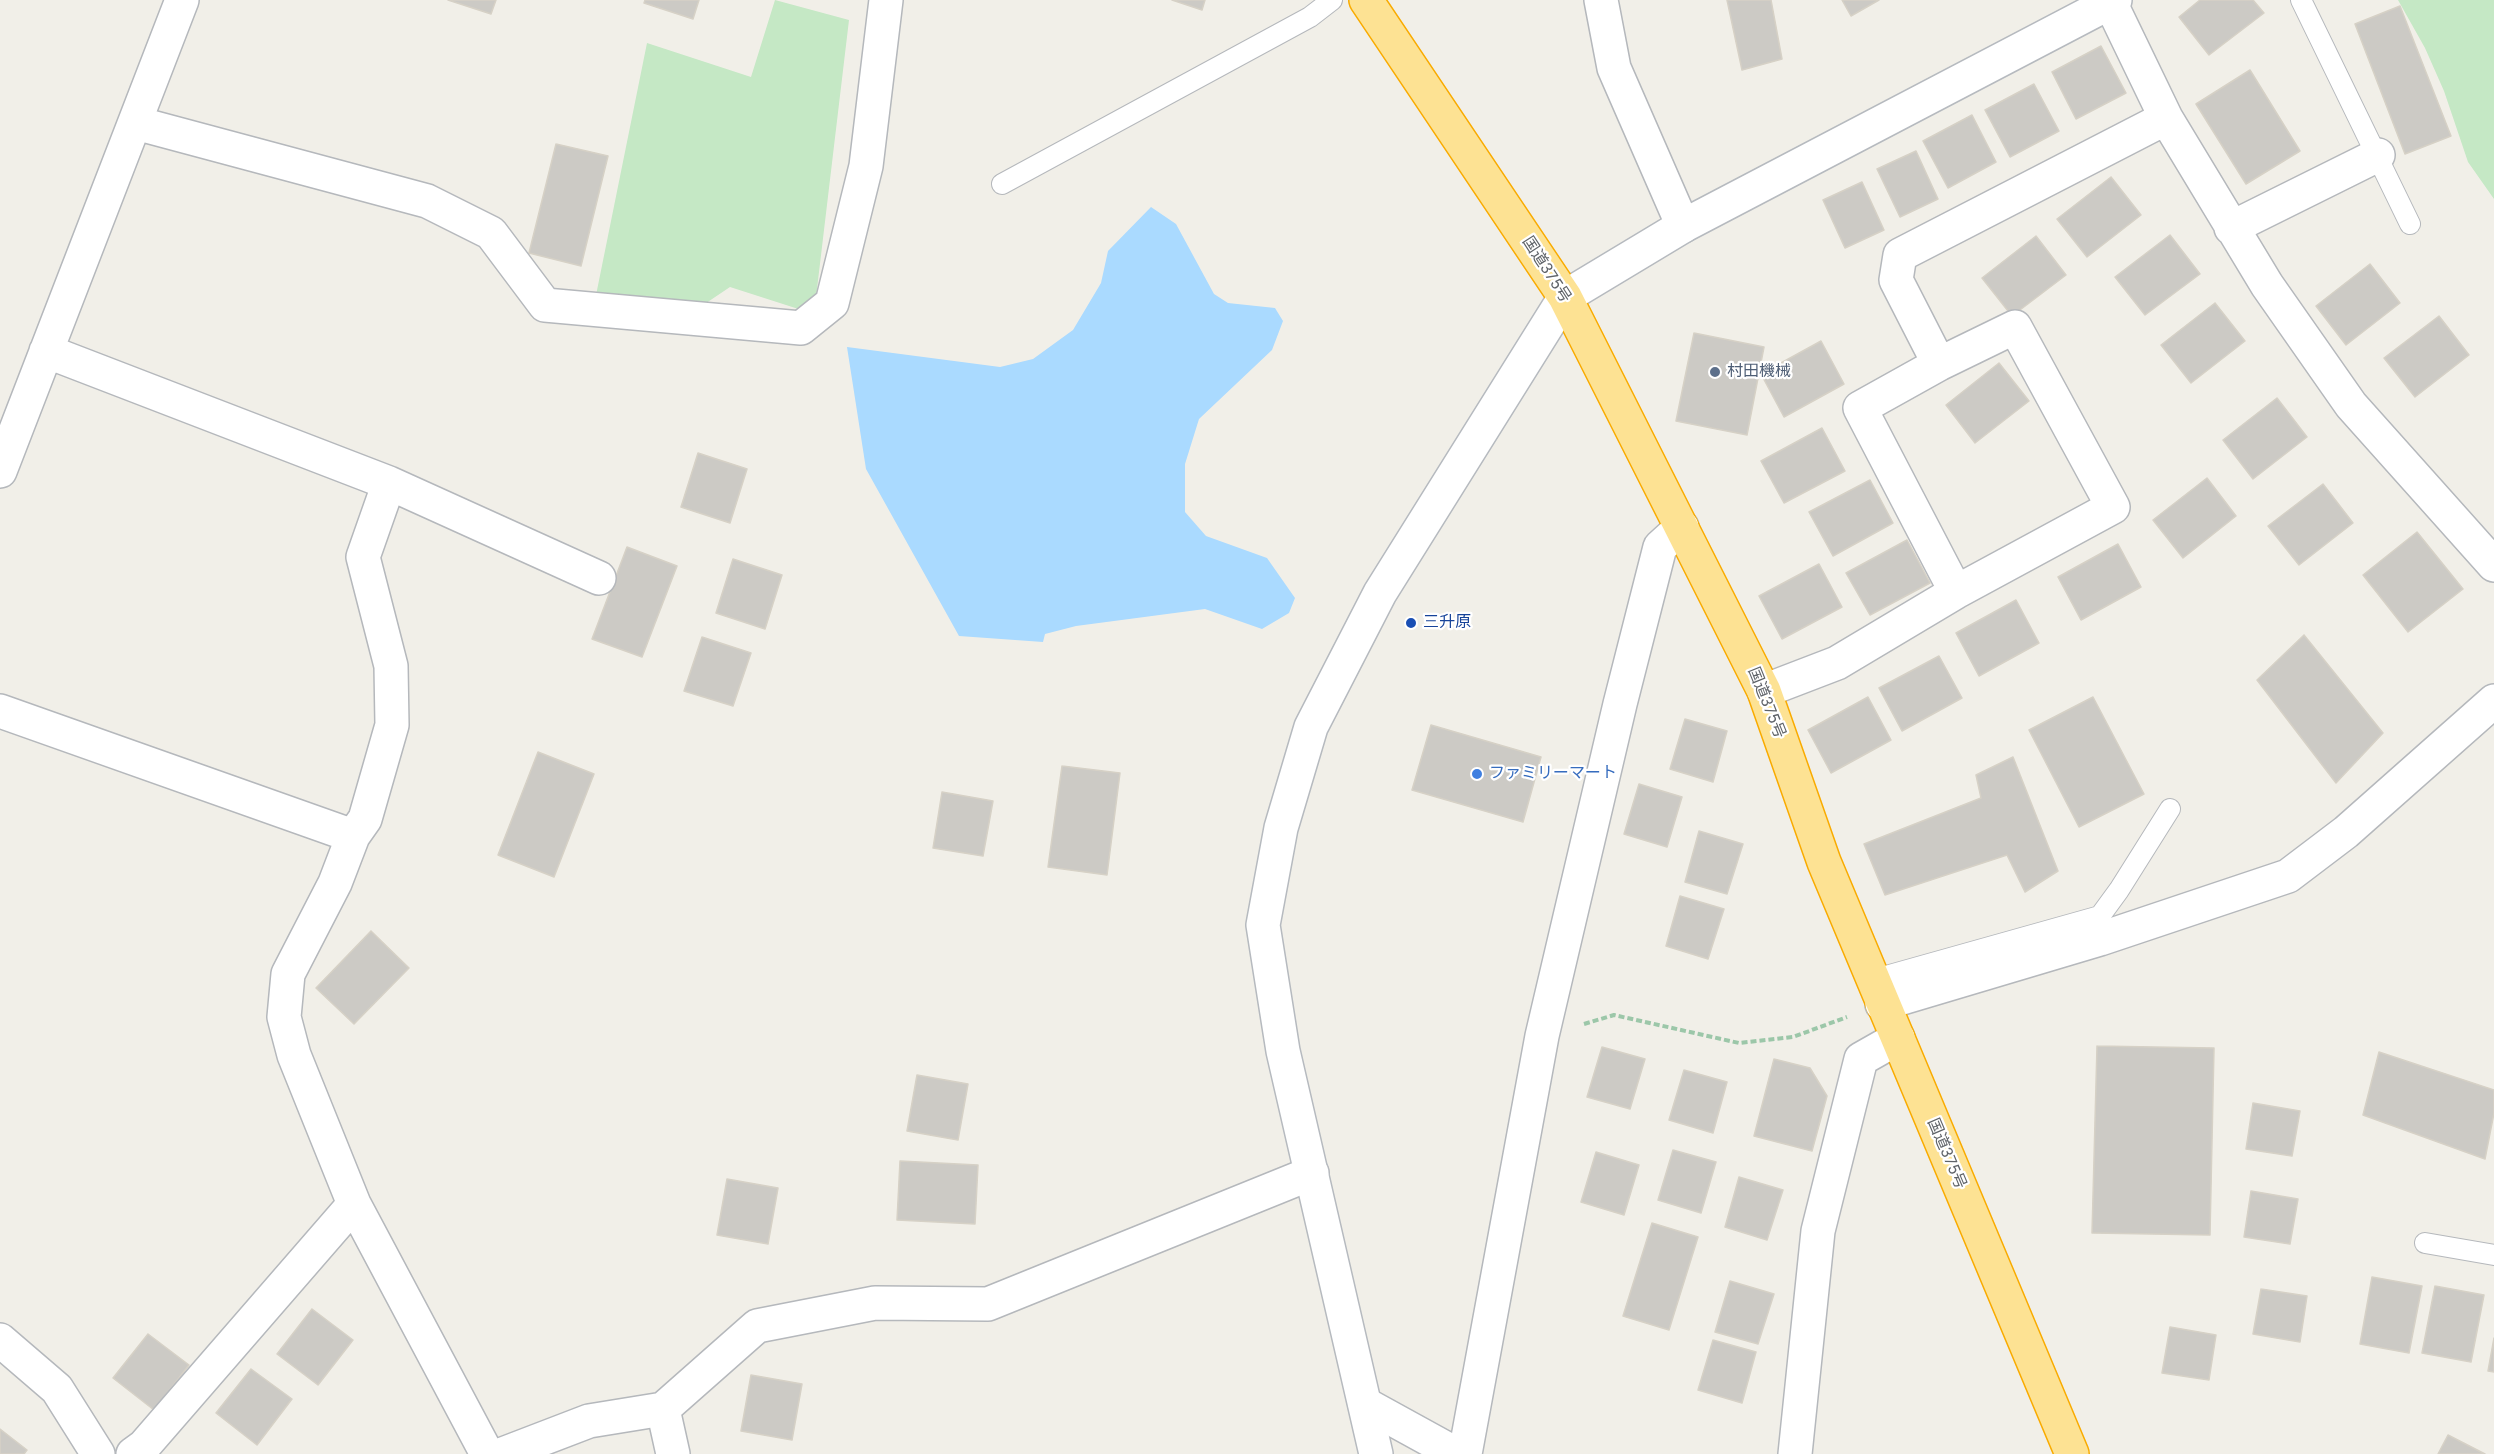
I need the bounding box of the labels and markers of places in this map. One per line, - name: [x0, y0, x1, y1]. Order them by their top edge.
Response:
- place label: 村田機械: [1727, 362, 1791, 382]
- marker: 村田機械: [1708, 365, 1722, 379]
- place label: 三升原: [1423, 613, 1471, 633]
- marker: 三升原: [1404, 616, 1418, 630]
- place label: ファミリーマート: [1489, 764, 1617, 784]
- marker: ファミリーマート: [1470, 767, 1484, 781]

